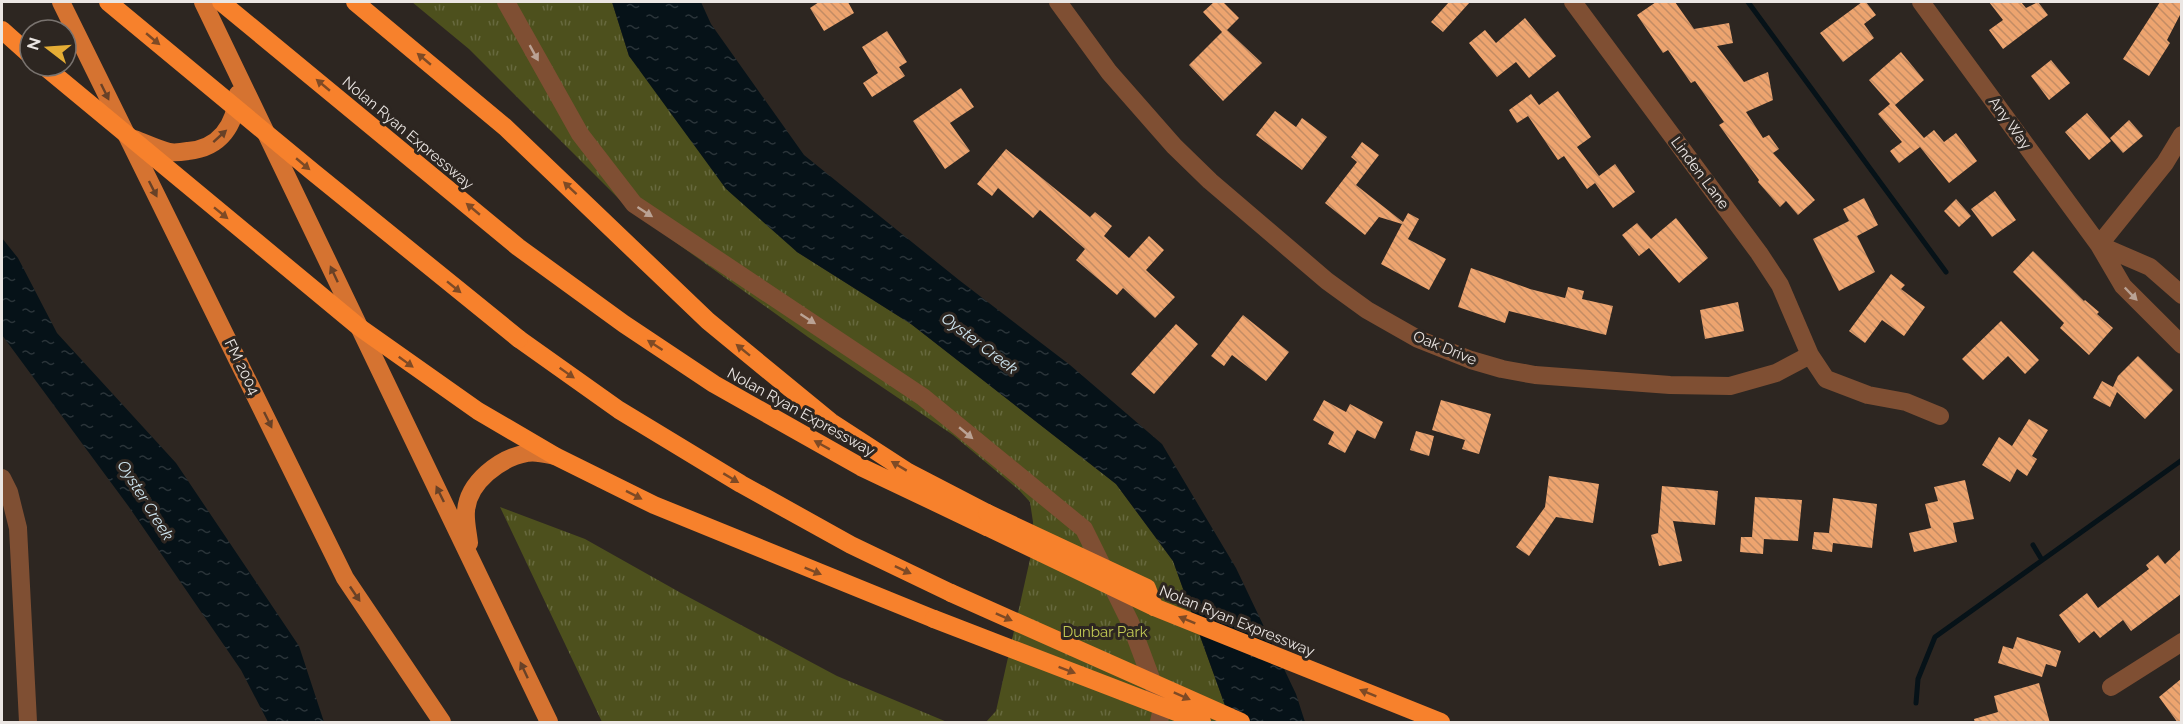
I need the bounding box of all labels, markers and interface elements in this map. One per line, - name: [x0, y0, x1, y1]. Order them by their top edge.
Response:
- north arrow: [18, 18, 78, 78]
- one-way arrow: [145, 32, 160, 45]
- text: N: [23, 35, 45, 52]
- one-way arrow: [529, 44, 539, 61]
- one-way arrow: [417, 53, 432, 66]
- street label: Nolan Ryan Expressway: [339, 73, 477, 193]
- one-way arrow: [315, 79, 331, 92]
- one-way arrow: [100, 83, 110, 100]
- street label: Any Way: [1985, 93, 2035, 153]
- one-way arrow: [212, 130, 227, 143]
- street label: Linden Lane: [1667, 133, 1733, 213]
- one-way arrow: [295, 157, 311, 170]
- one-way arrow: [148, 180, 158, 197]
- one-way arrow: [562, 181, 577, 195]
- one-way arrow: [465, 203, 481, 216]
- one-way arrow: [637, 206, 653, 217]
- one-way arrow: [213, 207, 229, 220]
- one-way arrow: [329, 266, 338, 283]
- one-way arrow: [447, 280, 462, 292]
- one-way arrow: [2123, 286, 2137, 300]
- water label: Oyster Creek: [938, 308, 1022, 379]
- one-way arrow: [799, 313, 815, 325]
- street label: Oak Drive: [1411, 327, 1480, 369]
- street label: FM 2004: [221, 336, 263, 398]
- one-way arrow: [647, 339, 663, 351]
- one-way arrow: [735, 343, 751, 356]
- one-way arrow: [399, 355, 414, 367]
- street label: Nolan Ryan Expressway: [724, 364, 878, 460]
- one-way arrow: [559, 367, 575, 379]
- one-way arrow: [263, 411, 272, 428]
- one-way arrow: [958, 426, 974, 439]
- one-way arrow: [813, 440, 830, 450]
- water label: Oyster Creek: [113, 457, 178, 544]
- one-way arrow: [891, 461, 907, 472]
- one-way arrow: [723, 472, 739, 483]
- one-way arrow: [435, 485, 444, 502]
- one-way arrow: [625, 490, 642, 500]
- one-way arrow: [895, 565, 912, 574]
- one-way arrow: [805, 566, 823, 576]
- street label: Nolan Ryan Expressway: [1157, 582, 1317, 660]
- one-way arrow: [350, 585, 361, 602]
- one-way arrow: [996, 612, 1014, 622]
- one-way arrow: [1178, 615, 1196, 624]
- park label: Dunbar Park: [1062, 623, 1148, 641]
- one-way arrow: [519, 661, 528, 678]
- one-way arrow: [1058, 666, 1076, 676]
- one-way arrow: [1358, 688, 1376, 698]
- one-way arrow: [1174, 692, 1191, 701]

